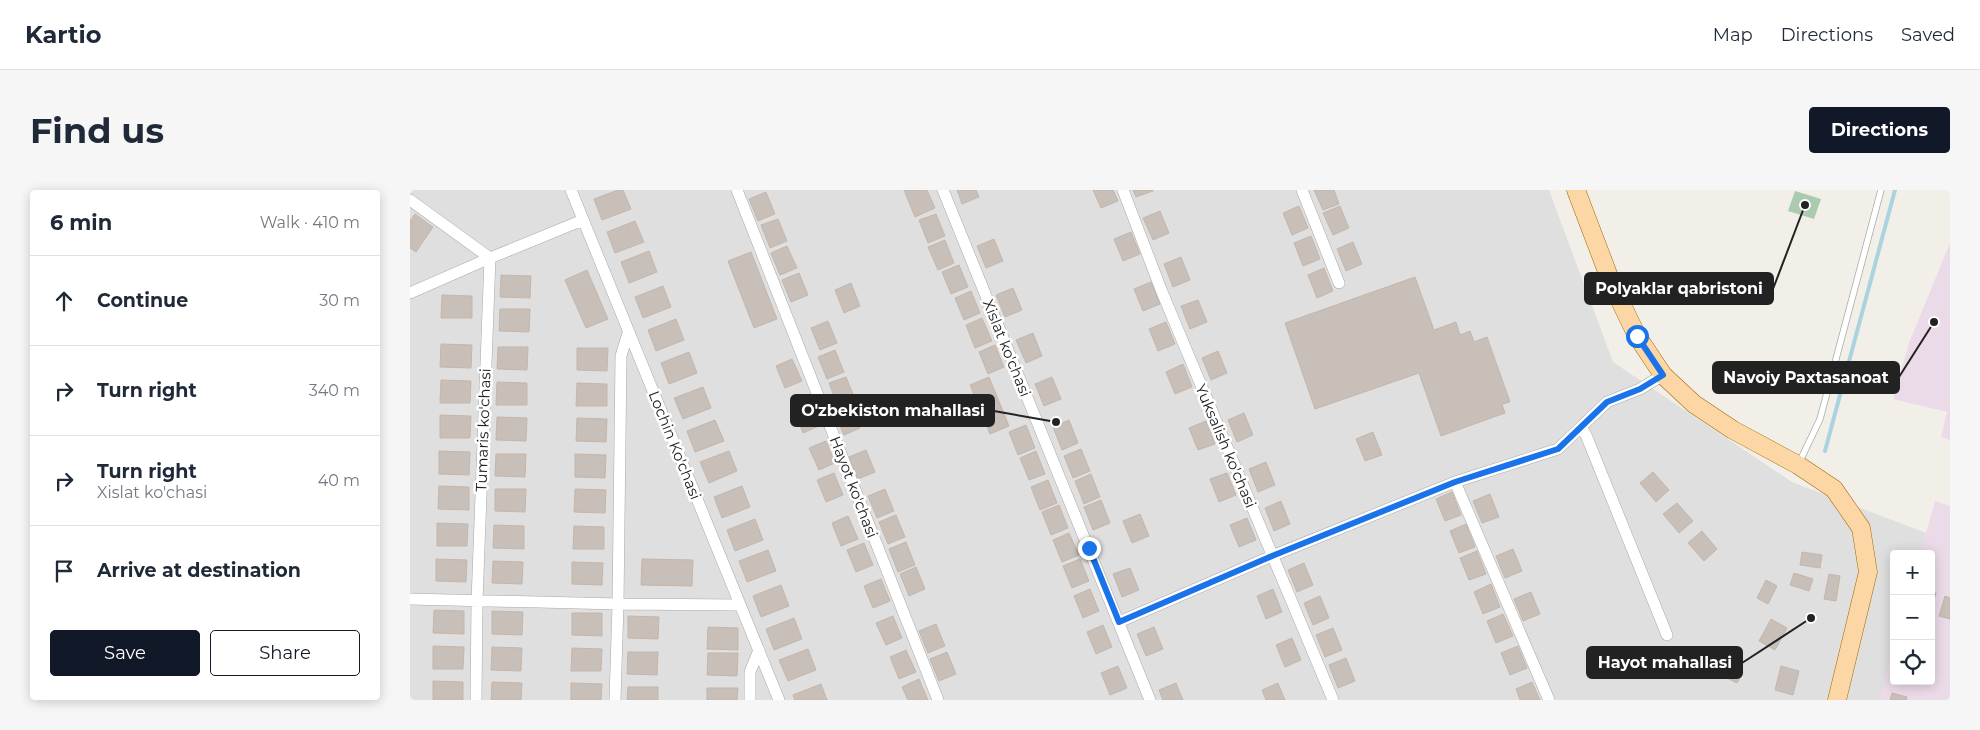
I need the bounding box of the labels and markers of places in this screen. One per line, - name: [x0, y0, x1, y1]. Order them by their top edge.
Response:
- callout: Polyaklar qabristoni: [1585, 273, 1773, 304]
- callout: Navoiy Paxtasanoat: [1713, 362, 1899, 393]
- callout: O'zbekiston mahallasi: [791, 395, 994, 426]
- callout: Hayot mahallasi: [1587, 647, 1742, 678]

